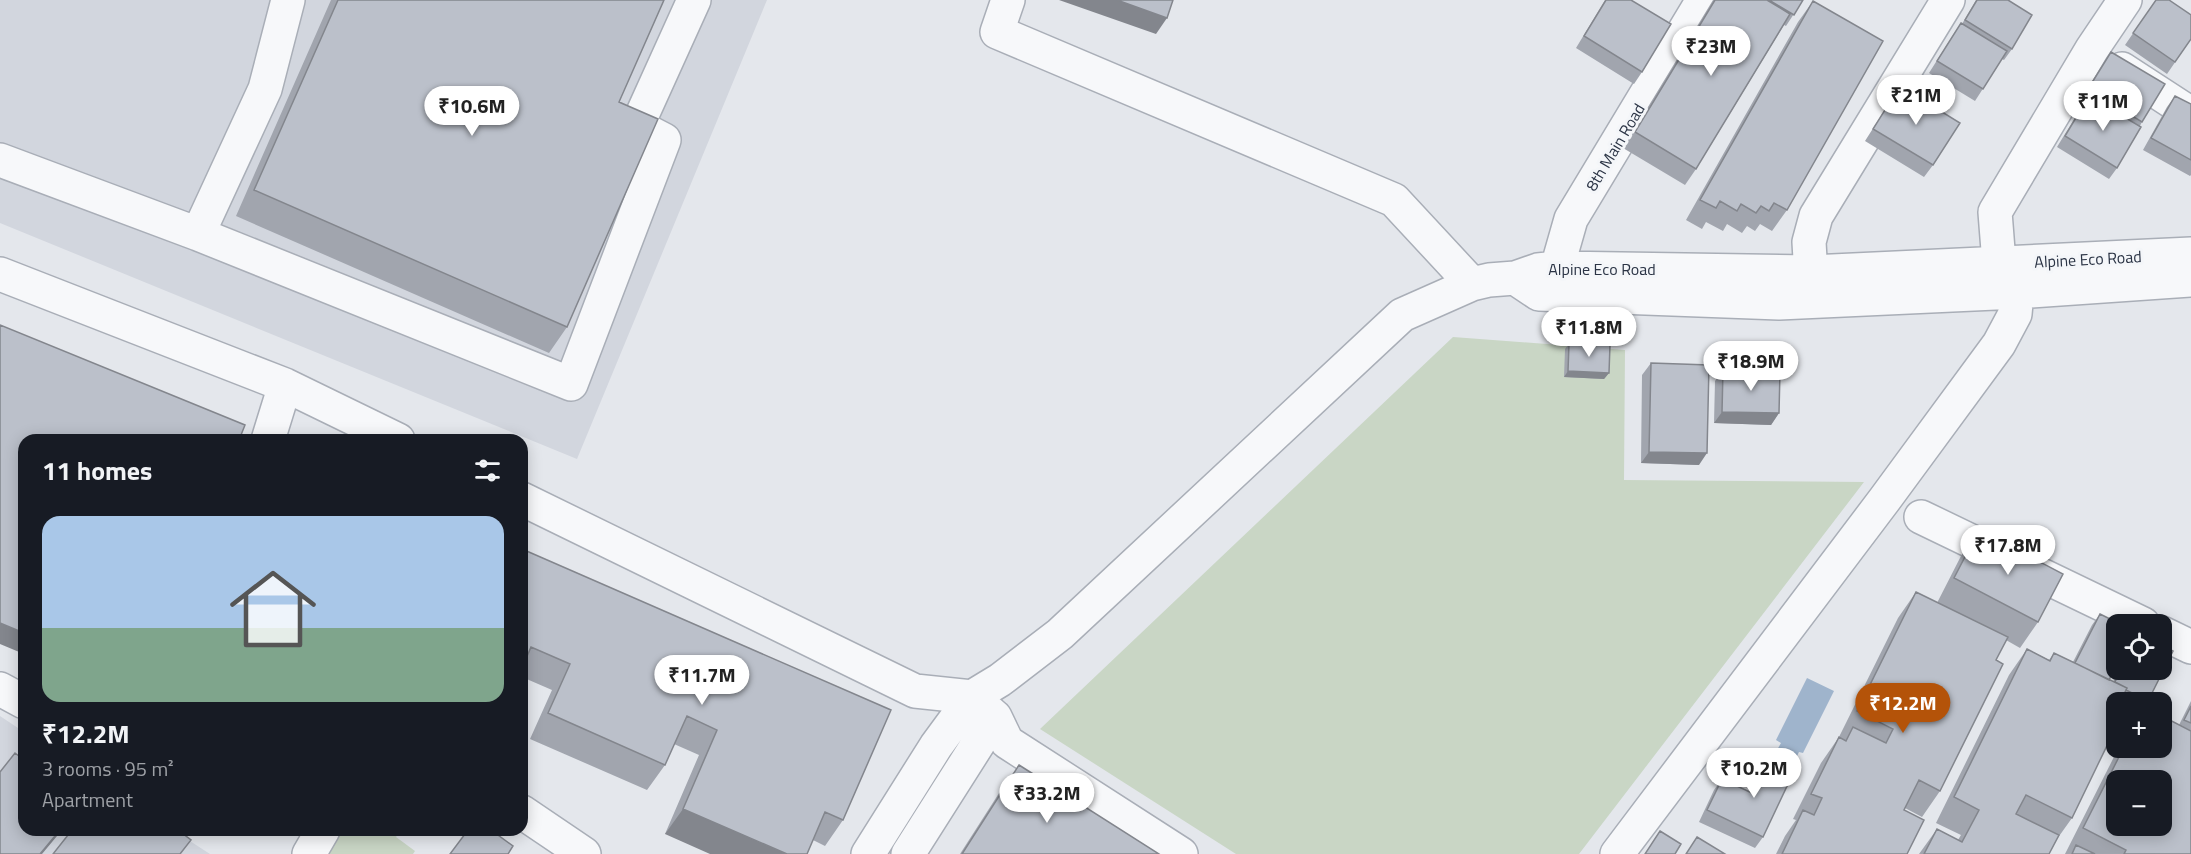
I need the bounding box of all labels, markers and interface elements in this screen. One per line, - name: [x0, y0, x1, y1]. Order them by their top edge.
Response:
- pin: ₹23M: [1675, 26, 1747, 77]
- text: ₹23M: [1686, 30, 1737, 61]
- pin: ₹21M: [1880, 75, 1952, 126]
- text: ₹21M: [1891, 79, 1942, 110]
- pin: ₹11M: [2067, 81, 2139, 132]
- text: ₹11M: [2078, 85, 2129, 116]
- pin: ₹10.6M: [423, 86, 521, 137]
- text: ₹10.6M: [438, 90, 506, 121]
- street label: 8th Main Road: [1579, 99, 1651, 195]
- street label: Alpine Eco Road: [2034, 244, 2142, 274]
- street label: Alpine Eco Road: [1548, 257, 1656, 281]
- pin: ₹11.8M: [1540, 307, 1638, 358]
- text: ₹11.8M: [1555, 311, 1623, 342]
- pin: ₹18.9M: [1702, 341, 1800, 392]
- text: ₹18.9M: [1717, 345, 1785, 376]
- text: 11 homes: [42, 451, 152, 490]
- icon: filters: [471, 454, 504, 487]
- pin: ₹17.8M: [1959, 525, 2057, 576]
- text: ₹17.8M: [1974, 529, 2042, 560]
- icon: home: [219, 555, 327, 663]
- map controls: [2106, 614, 2172, 836]
- button: locate: [2106, 614, 2172, 680]
- pin: ₹11.7M: [653, 655, 751, 706]
- text: ₹11.7M: [668, 659, 736, 690]
- pin: ₹12.2M: [1854, 683, 1952, 734]
- text: ₹12.2M: [1869, 687, 1937, 718]
- button: +: [2106, 692, 2172, 758]
- text: ₹12.2M: [42, 714, 130, 753]
- pin: ₹10.2M: [1705, 748, 1803, 799]
- text: ₹10.2M: [1720, 752, 1788, 783]
- text: 3 rooms · 95 m²: [42, 753, 174, 784]
- button: −: [2106, 770, 2172, 836]
- pin: ₹33.2M: [998, 773, 1096, 824]
- text: ₹33.2M: [1013, 777, 1081, 808]
- text: Apartment: [42, 784, 133, 815]

